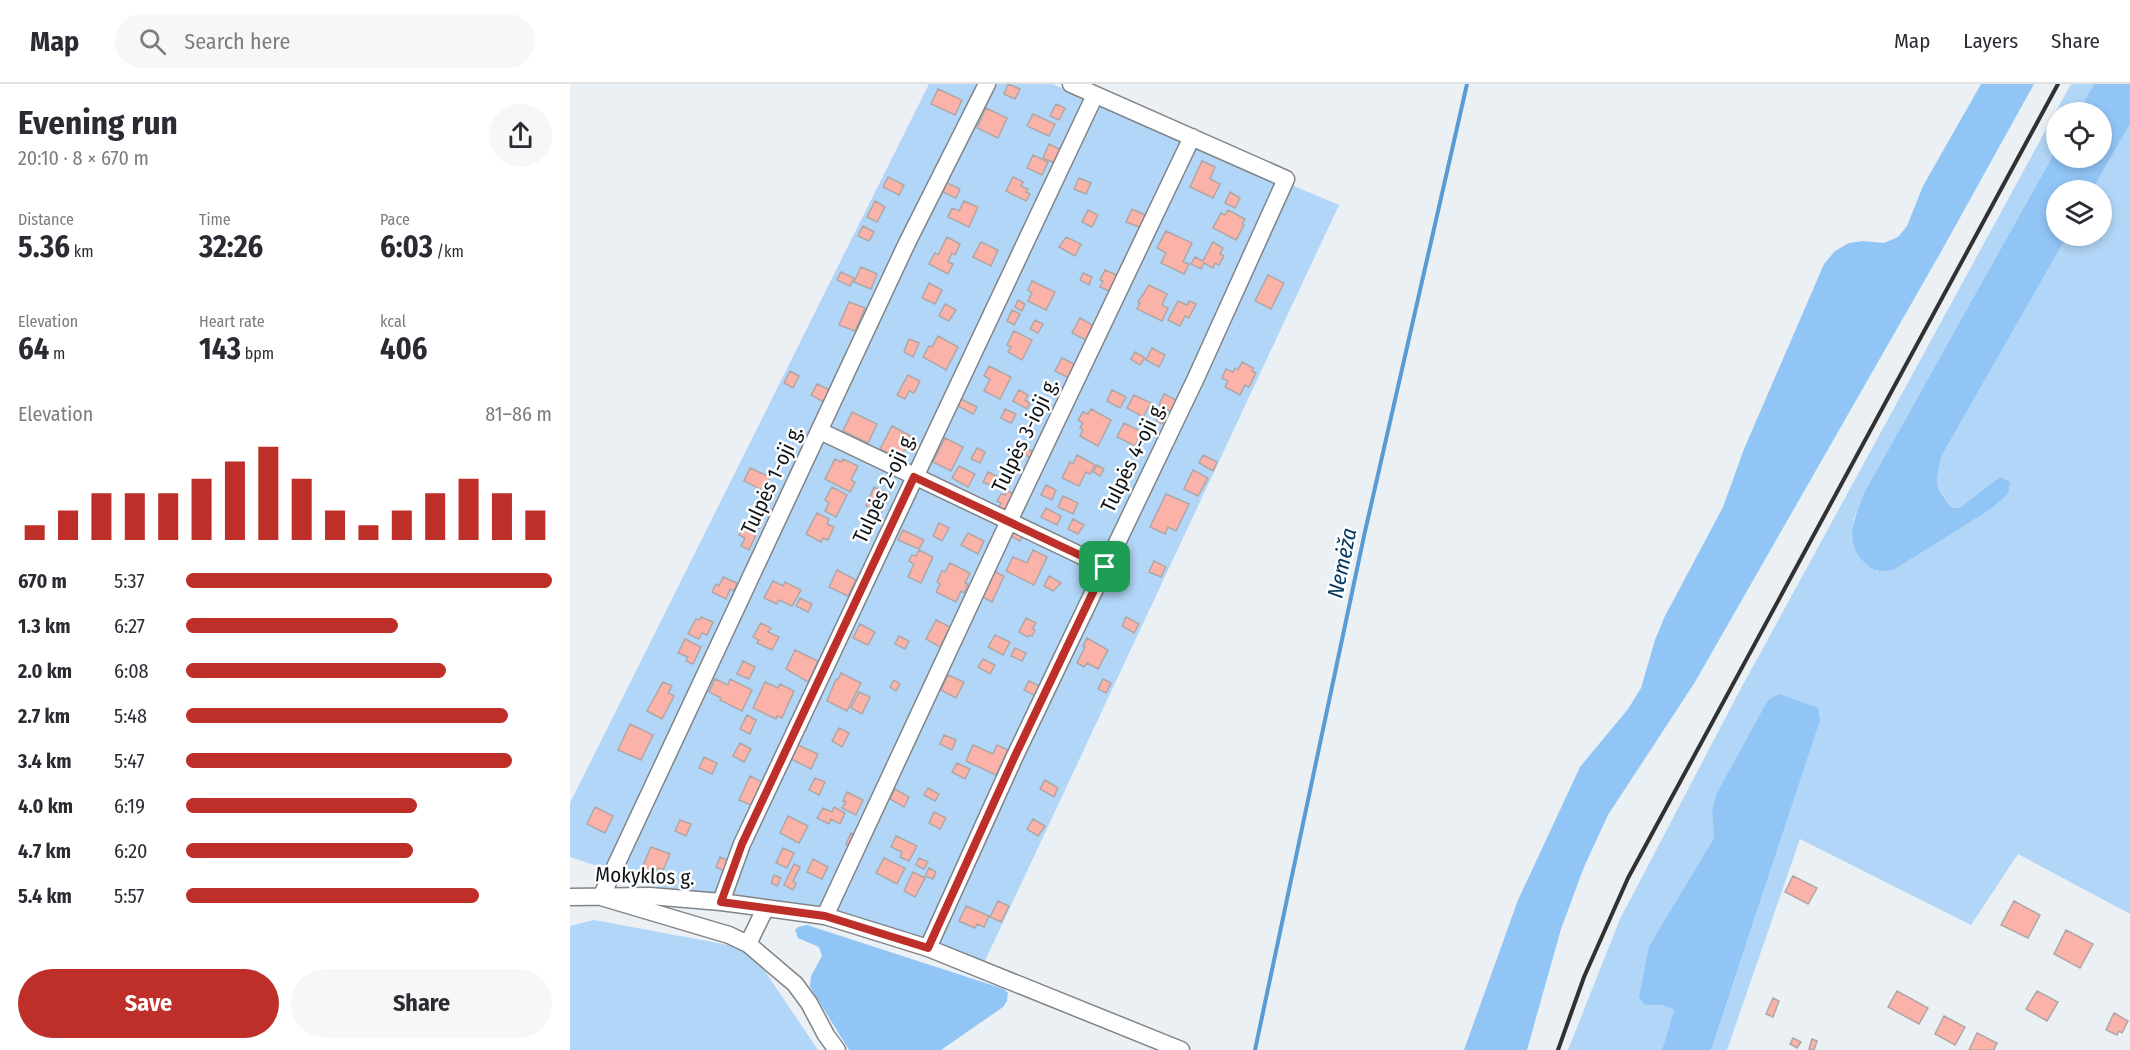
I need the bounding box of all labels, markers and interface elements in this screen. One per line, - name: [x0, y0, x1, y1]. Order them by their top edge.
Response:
- search box: [115, 14, 535, 68]
- text: Map: [30, 25, 79, 58]
- icon: search: [136, 25, 169, 58]
- text: Search here: [184, 28, 290, 55]
- text: Map: [1894, 28, 1930, 54]
- text: Layers: [1963, 28, 2018, 54]
- text: Share: [2051, 28, 2100, 54]
- map controls: [2046, 102, 2112, 246]
- button: locate: [2046, 102, 2112, 168]
- text: Evening run: [18, 103, 178, 143]
- button: share: [489, 104, 552, 167]
- text: 20:10 · 8 × 670 m: [18, 146, 149, 170]
- button: layers: [2046, 180, 2112, 246]
- text: Distance: [18, 210, 74, 229]
- text: Time: [199, 210, 231, 229]
- text: Pace: [380, 210, 410, 229]
- text: 5.36: [18, 229, 70, 265]
- text: 32:26: [199, 229, 263, 265]
- text: 6:03: [380, 229, 433, 265]
- text: km: [70, 242, 94, 261]
- text: /km: [433, 242, 464, 261]
- text: Elevation: [18, 312, 78, 331]
- text: Heart rate: [199, 312, 265, 331]
- text: kcal: [380, 312, 406, 331]
- text: 64: [18, 331, 49, 367]
- text: 143: [199, 331, 241, 367]
- text: 406: [380, 331, 428, 367]
- text: m: [49, 344, 65, 363]
- text: bpm: [241, 344, 274, 363]
- street label: Tulpės 3-ioji g.: [986, 373, 1064, 497]
- street label: Tulpės 4-oji g.: [1095, 398, 1171, 516]
- text: Elevation: [18, 402, 93, 426]
- text: 81–86 m: [485, 402, 552, 426]
- street label: Tulpės 1-oji g.: [735, 421, 809, 539]
- street label: Tulpės 2-oji g.: [847, 429, 921, 547]
- water label: Nemėža: [1321, 526, 1363, 600]
- pin: [1079, 541, 1130, 592]
- icon: arrive: [1088, 550, 1121, 583]
- text: 670 m: [18, 569, 67, 593]
- text: 5:37: [114, 569, 145, 593]
- text: 1.3 km: [18, 614, 70, 638]
- text: 6:27: [114, 614, 145, 638]
- text: 2.0 km: [18, 659, 72, 683]
- text: 6:08: [114, 659, 149, 683]
- text: 2.7 km: [18, 704, 70, 728]
- text: 5:48: [114, 704, 147, 728]
- text: 3.4 km: [18, 749, 71, 773]
- text: 5:47: [114, 749, 145, 773]
- text: 4.0 km: [18, 794, 73, 818]
- text: 6:19: [114, 794, 145, 818]
- text: 4.7 km: [18, 839, 71, 863]
- text: 6:20: [114, 839, 147, 863]
- street label: Mokyklos g.: [595, 861, 695, 891]
- text: 5.4 km: [18, 884, 72, 908]
- text: 5:57: [114, 884, 144, 908]
- button: Save: [18, 969, 279, 1038]
- button: Share: [291, 969, 552, 1038]

